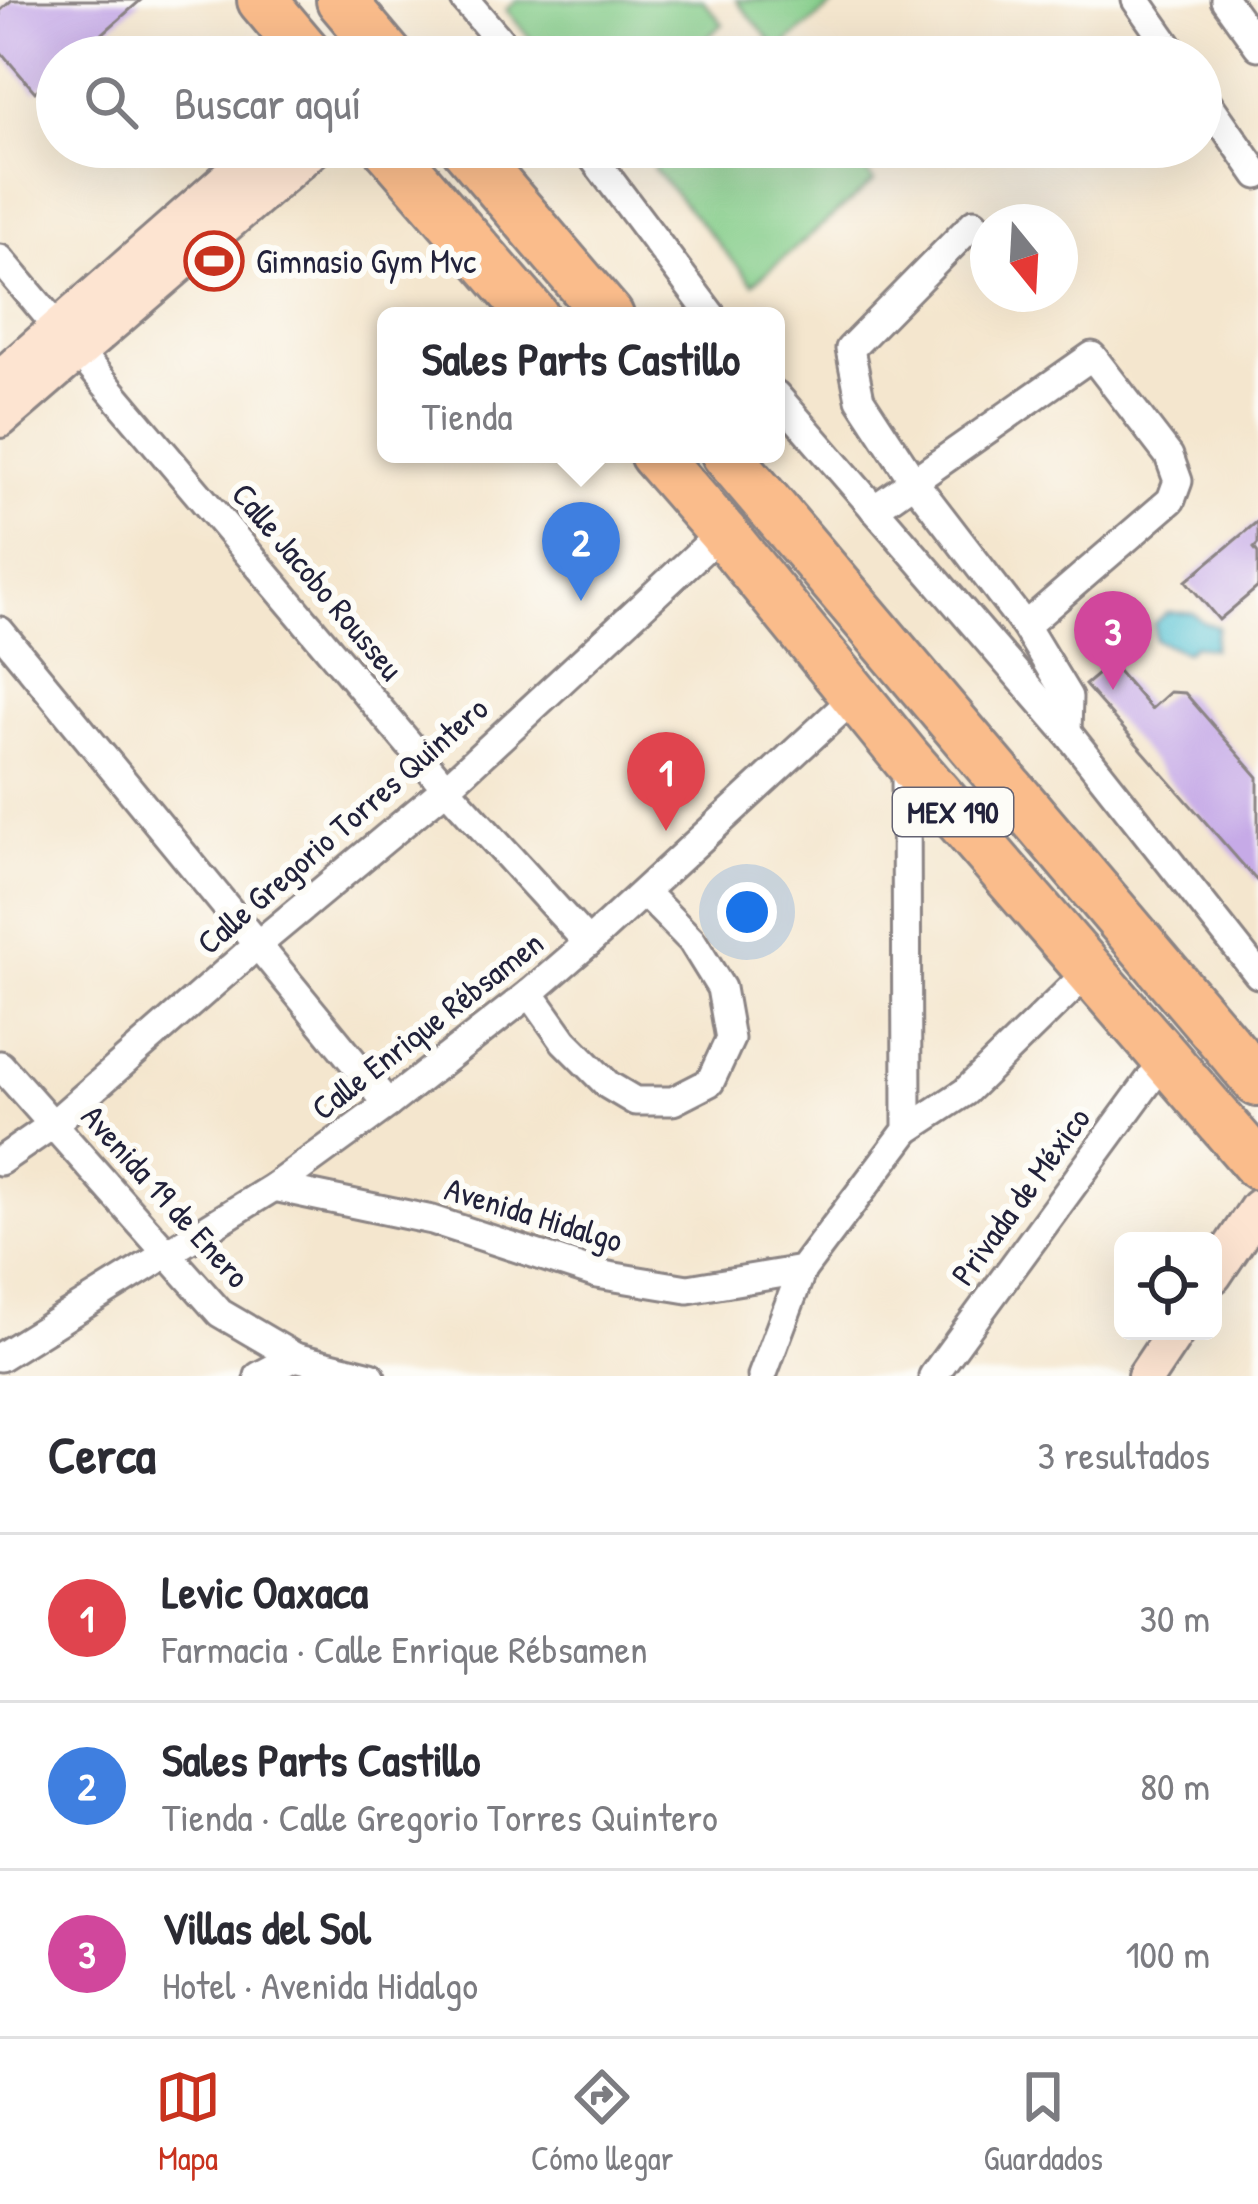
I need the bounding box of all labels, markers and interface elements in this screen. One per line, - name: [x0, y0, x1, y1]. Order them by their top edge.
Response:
- search box: [36, 36, 1222, 168]
- icon: search: [78, 69, 144, 135]
- text: Buscar aquí: [174, 72, 361, 133]
- north arrow: [970, 204, 1078, 312]
- sports icon: Gimnasio Gym Mvc: [183, 230, 245, 292]
- place label: Gimnasio Gym Mvc: [256, 239, 476, 284]
- popup: [377, 307, 785, 463]
- text: Sales Parts Castillo: [422, 328, 740, 389]
- text: Tienda: [422, 389, 512, 442]
- street label: Calle Jacobo Rousseu: [222, 473, 414, 689]
- pin: 2: [542, 502, 620, 601]
- pin: 3: [1074, 591, 1152, 690]
- street label: Calle Gregorio Torres Quintero: [187, 686, 497, 964]
- pin: 1: [627, 732, 705, 831]
- road number: MEX 190: [893, 788, 1013, 836]
- your location: [717, 882, 777, 942]
- street label: Calle Enrique Rébsamen: [302, 921, 553, 1130]
- street label: Avenida 19 de Enero: [72, 1095, 260, 1297]
- street label: Privada de México: [940, 1098, 1100, 1294]
- street label: Avenida Hidalgo: [440, 1166, 628, 1263]
- map controls: [1114, 1232, 1222, 1340]
- button: locate: [1114, 1232, 1222, 1340]
- text: Cerca: [48, 1420, 156, 1489]
- text: 3 resultados: [1037, 1428, 1210, 1481]
- text: Levic Oaxaca: [162, 1561, 368, 1622]
- text: 1: [80, 1591, 94, 1644]
- text: 30 m: [1140, 1591, 1210, 1644]
- text: Farmacia · Calle Enrique Rébsamen: [162, 1622, 648, 1675]
- text: Sales Parts Castillo: [162, 1729, 480, 1790]
- text: 2: [78, 1759, 96, 1812]
- text: 80 m: [1140, 1759, 1210, 1812]
- text: Tienda · Calle Gregorio Torres Quintero: [162, 1790, 718, 1843]
- text: Villas del Sol: [162, 1897, 371, 1958]
- text: 3: [78, 1927, 96, 1980]
- text: 100 m: [1125, 1927, 1210, 1980]
- text: Hotel · Avenida Hidalgo: [162, 1958, 478, 2011]
- tab: Mapa: [155, 2064, 221, 2180]
- tab: Cómo llegar: [531, 2064, 674, 2180]
- tab: Guardados: [984, 2064, 1103, 2180]

